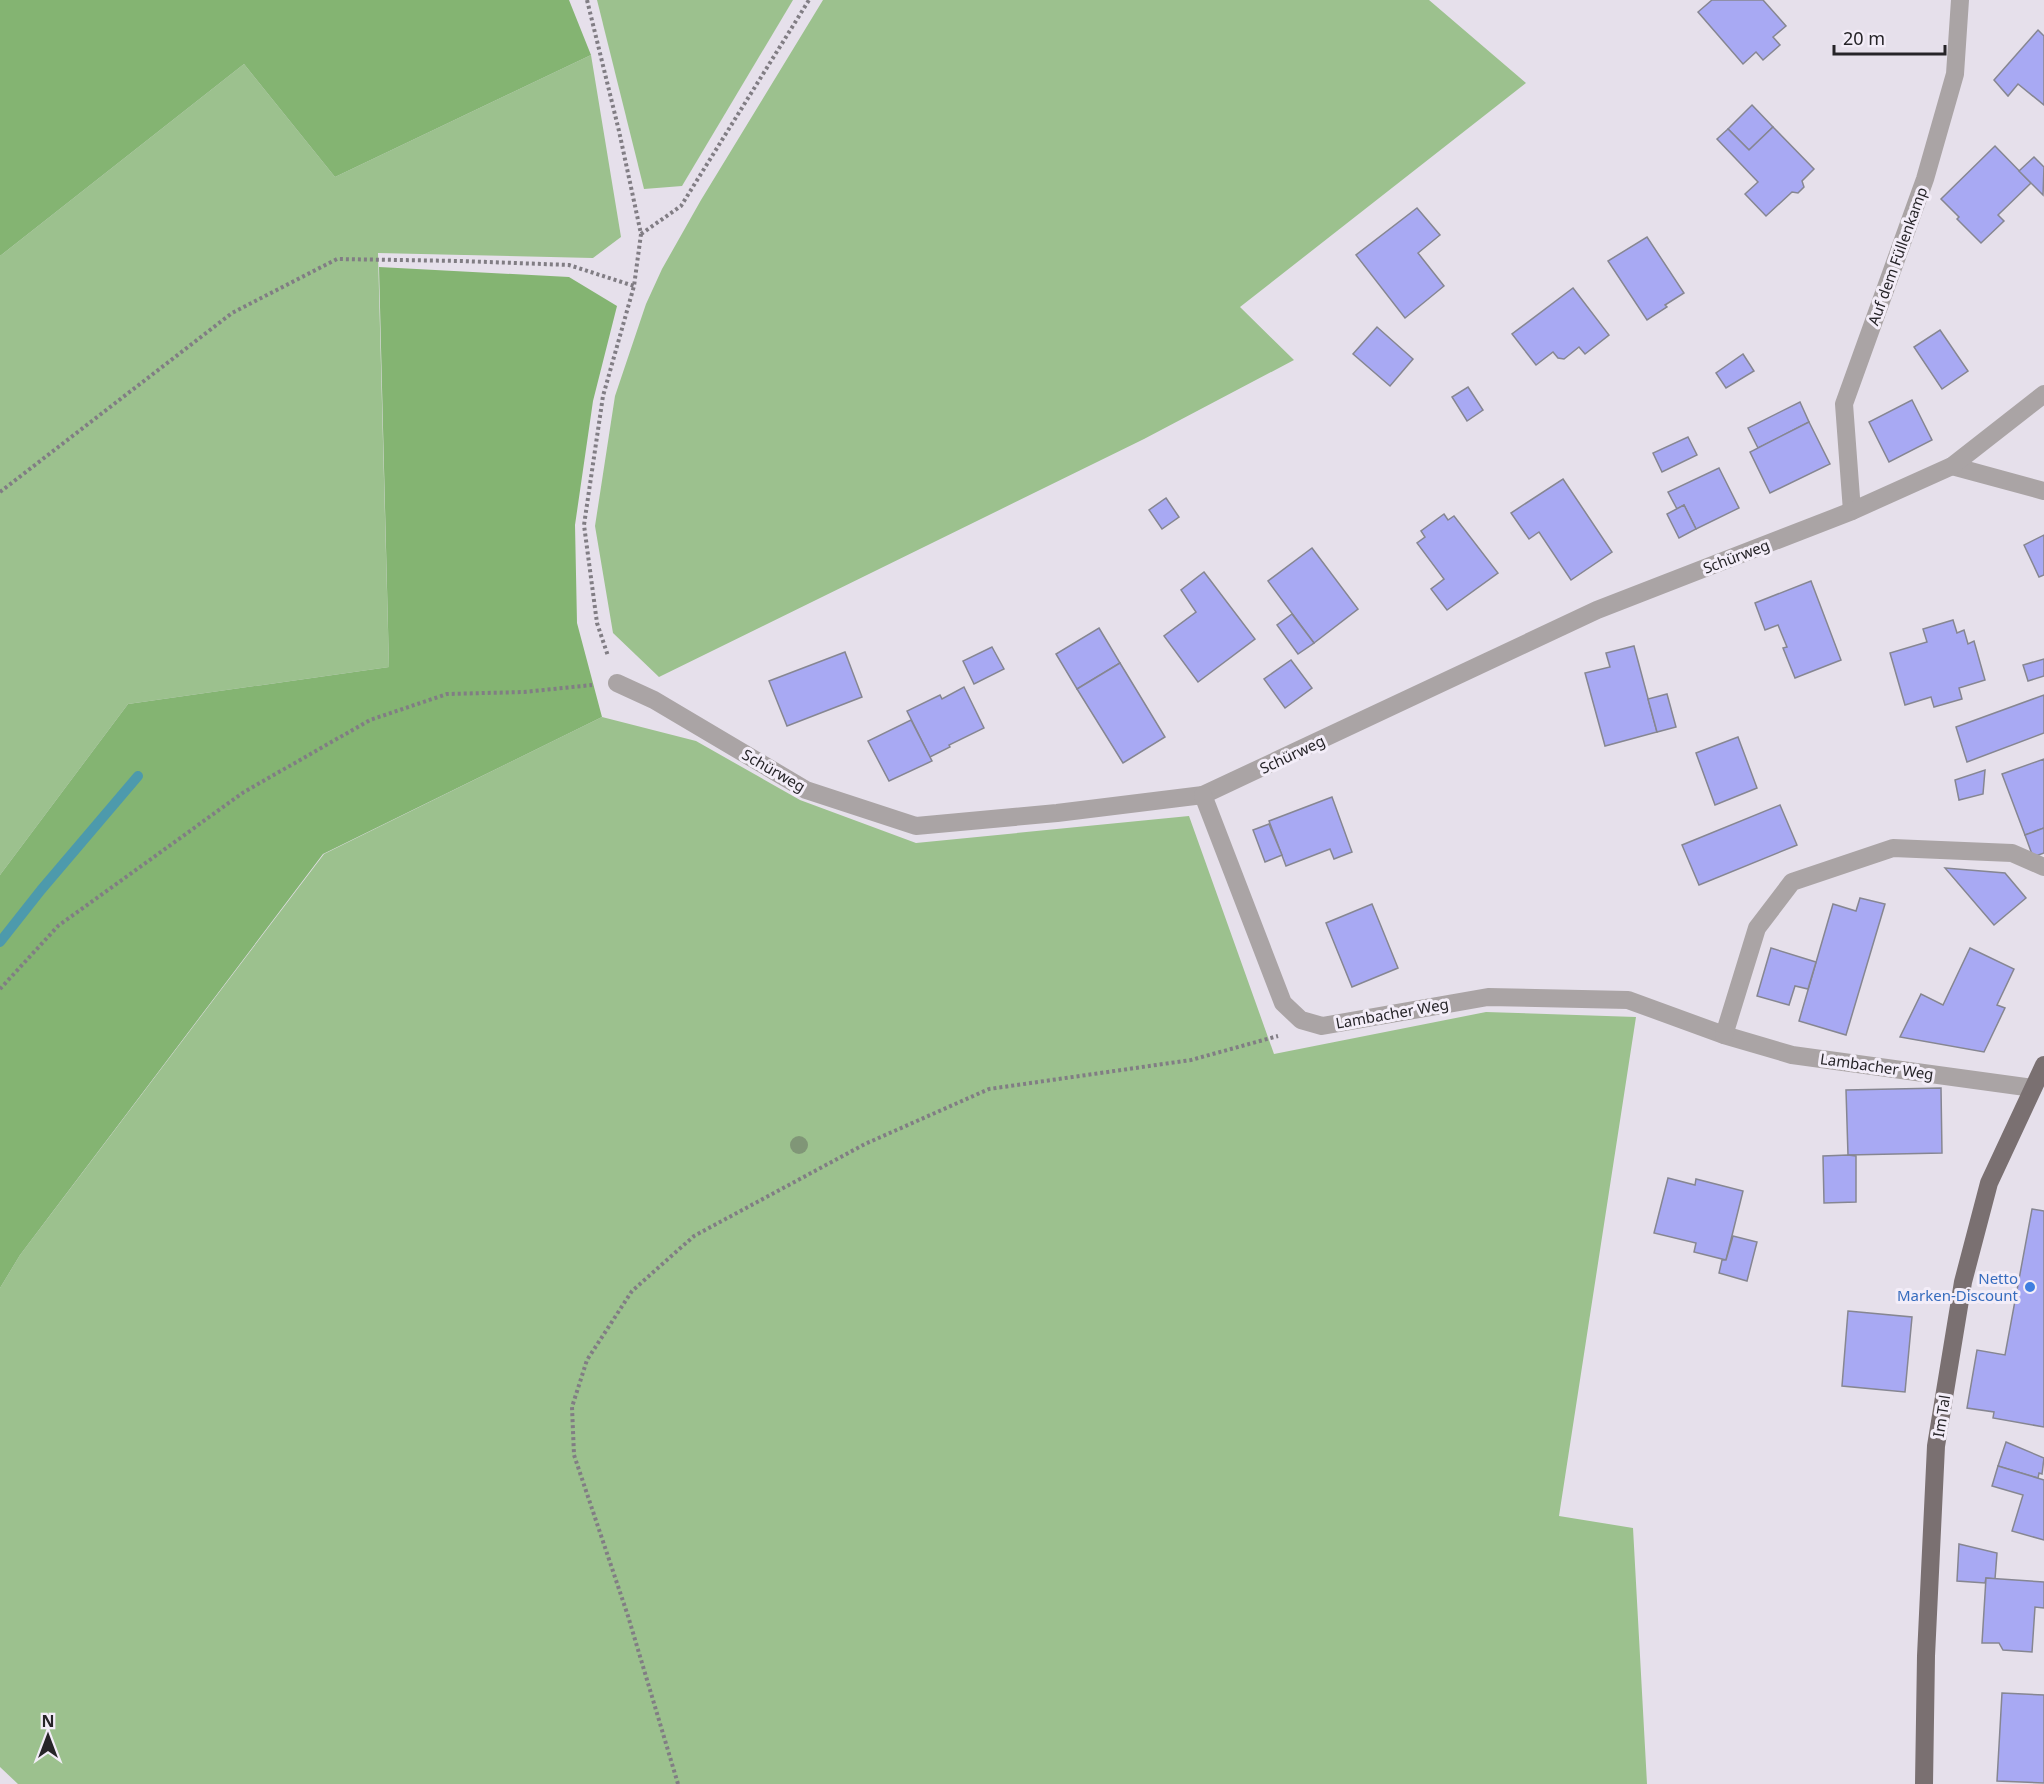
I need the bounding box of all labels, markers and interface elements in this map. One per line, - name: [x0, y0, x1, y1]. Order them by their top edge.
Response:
- scale bar: [1834, 18, 1945, 56]
- text: 20 m: [1843, 26, 1885, 50]
- street label: Auf dem Füllenkamp: [1863, 184, 1931, 328]
- street label: Schürweg: [1700, 534, 1772, 578]
- street label: Schürweg: [1256, 730, 1328, 778]
- street label: Schürweg: [739, 744, 809, 796]
- street label: Lambacher Weg: [1334, 993, 1450, 1033]
- street label: Lambacher Weg: [1819, 1048, 1935, 1084]
- place label: Netto Marken-Discount: [1897, 1268, 2019, 1305]
- marker: Netto Marken-Discount: [2023, 1280, 2037, 1294]
- street label: Im Tal: [1928, 1393, 1954, 1439]
- north arrow: [18, 1706, 78, 1766]
- text: N: [41, 1710, 55, 1732]

